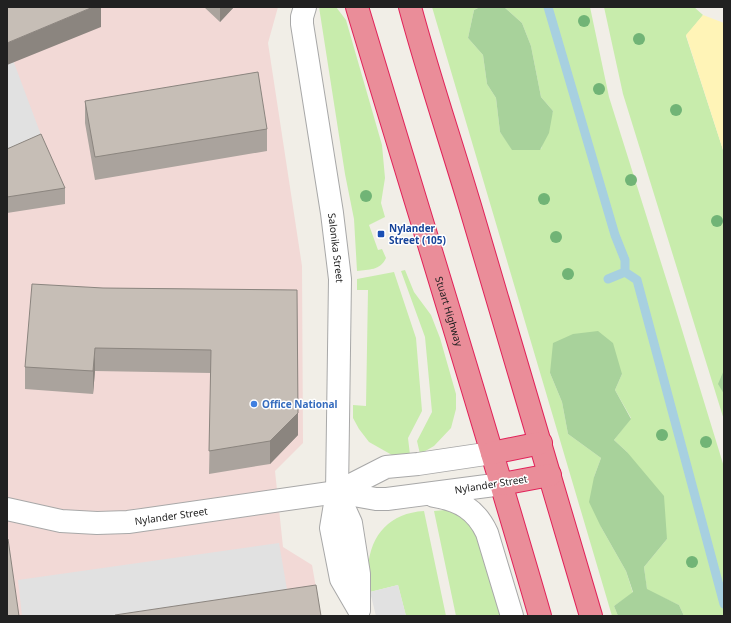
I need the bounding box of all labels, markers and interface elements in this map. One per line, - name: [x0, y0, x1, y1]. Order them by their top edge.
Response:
- street label: Salonika Street: [325, 212, 347, 283]
- place label: Nylander Street (105): [389, 221, 446, 247]
- marker: Nylander Street (105): [376, 229, 386, 239]
- street label: Stuart Highway: [432, 275, 467, 349]
- place label: Office National: [262, 397, 338, 411]
- marker: Office National: [249, 399, 259, 409]
- street label: Nylander Street: [454, 471, 529, 497]
- street label: Nylander Street: [134, 504, 209, 528]

